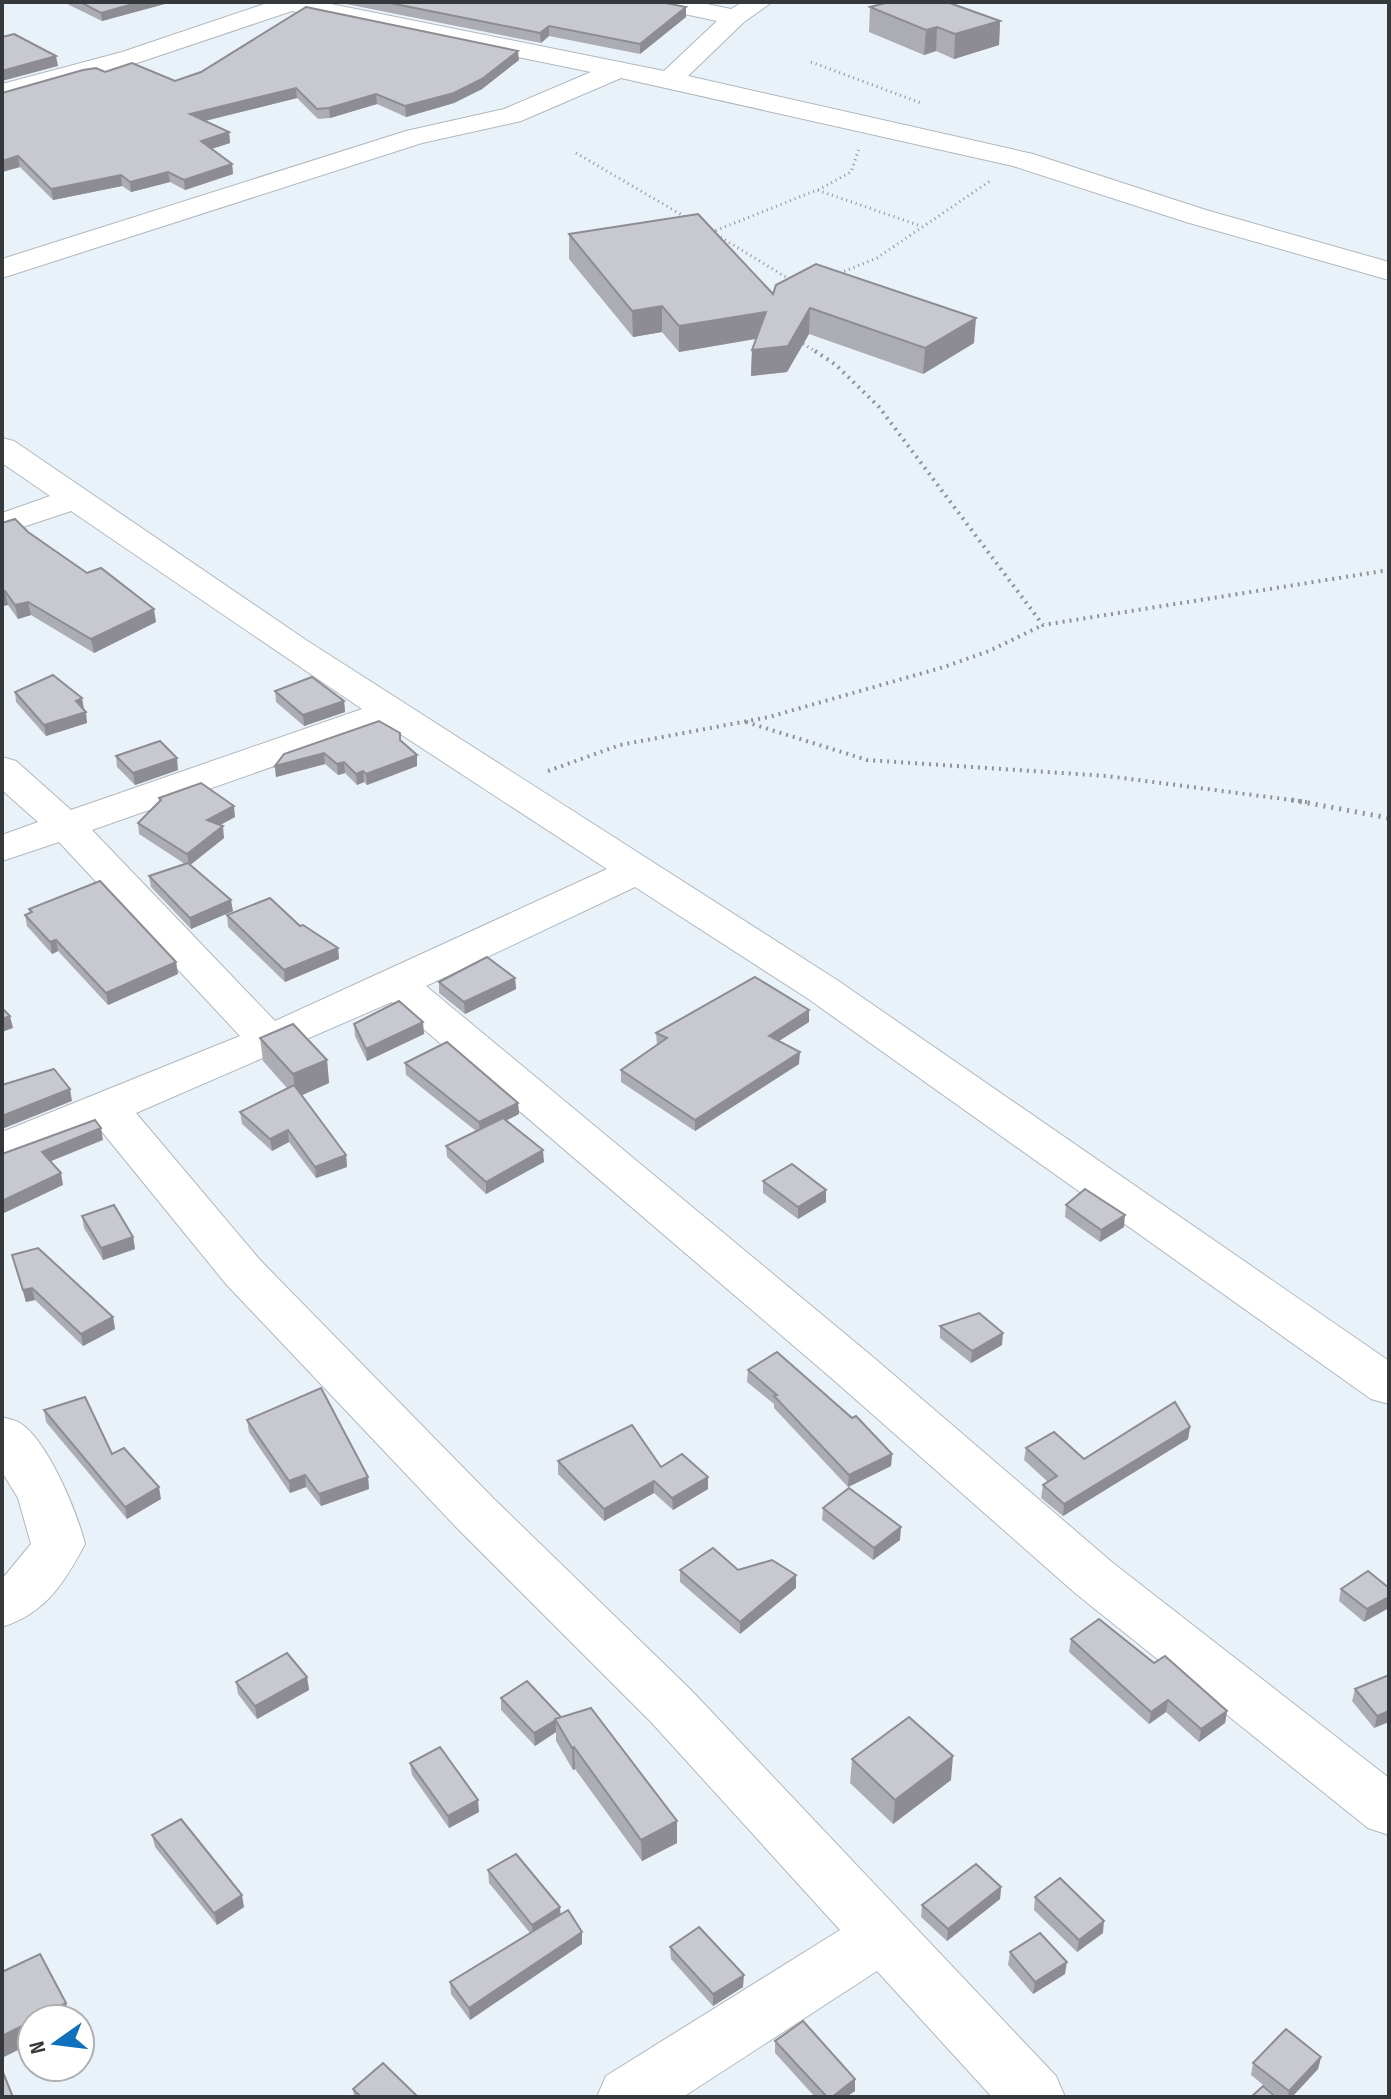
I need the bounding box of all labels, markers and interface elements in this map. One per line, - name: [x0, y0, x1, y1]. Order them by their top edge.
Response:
- north arrow: [16, 2003, 96, 2083]
- text: N: [24, 2039, 53, 2056]

